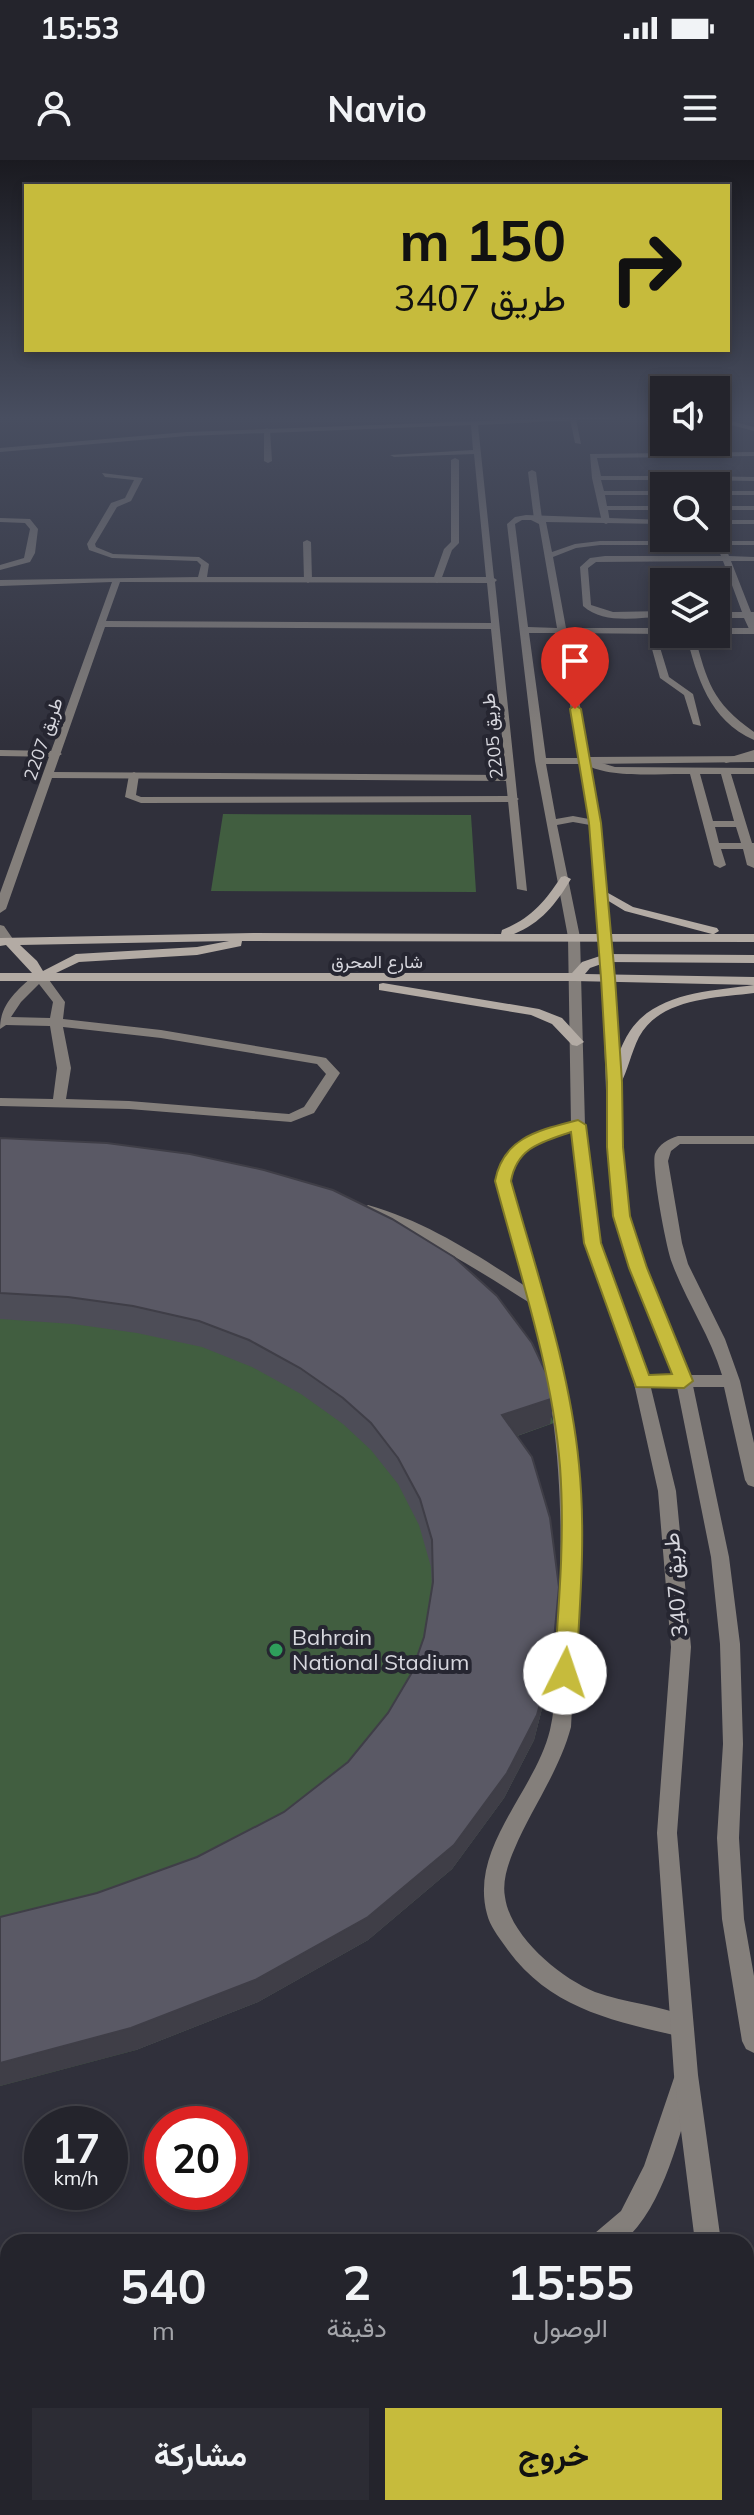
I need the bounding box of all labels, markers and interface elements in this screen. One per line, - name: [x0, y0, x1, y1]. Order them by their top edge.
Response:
- text: 15:53: [40, 9, 119, 47]
- icon: person: [32, 86, 76, 130]
- text: Navio: [327, 86, 427, 131]
- icon: menu: [678, 86, 722, 130]
- text: 150 m: [399, 205, 566, 275]
- icon: right: [594, 216, 698, 320]
- text: طريق 3407: [394, 275, 566, 320]
- map controls: [650, 376, 730, 648]
- button: sound: [650, 376, 730, 456]
- button: search: [650, 472, 730, 552]
- button: layers: [650, 568, 730, 648]
- pin: [541, 627, 609, 709]
- icon: arrive: [553, 639, 597, 683]
- street label: طريق 2205: [476, 692, 508, 780]
- street label: طريق 2207: [18, 695, 68, 783]
- street label: شارع المحرق: [331, 950, 423, 974]
- street label: طريق 3407: [656, 1531, 694, 1639]
- place label: Bahrain National Stadium: [292, 1623, 469, 1676]
- position arrow: [523, 1631, 607, 1715]
- marker: Bahrain National Stadium: [267, 1641, 285, 1659]
- speed limit sign: 20: [144, 2106, 248, 2210]
- text: 17: [52, 2123, 100, 2173]
- text: km/h: [53, 2165, 99, 2190]
- text: 2: [342, 2252, 371, 2312]
- text: 15:55: [507, 2252, 634, 2312]
- text: 540: [120, 2256, 207, 2316]
- text: دقيقة: [327, 2311, 387, 2344]
- text: الوصول: [533, 2311, 608, 2344]
- text: m: [152, 2314, 175, 2347]
- button: مشاركة: [32, 2408, 369, 2500]
- button: خروج: [385, 2408, 722, 2500]

